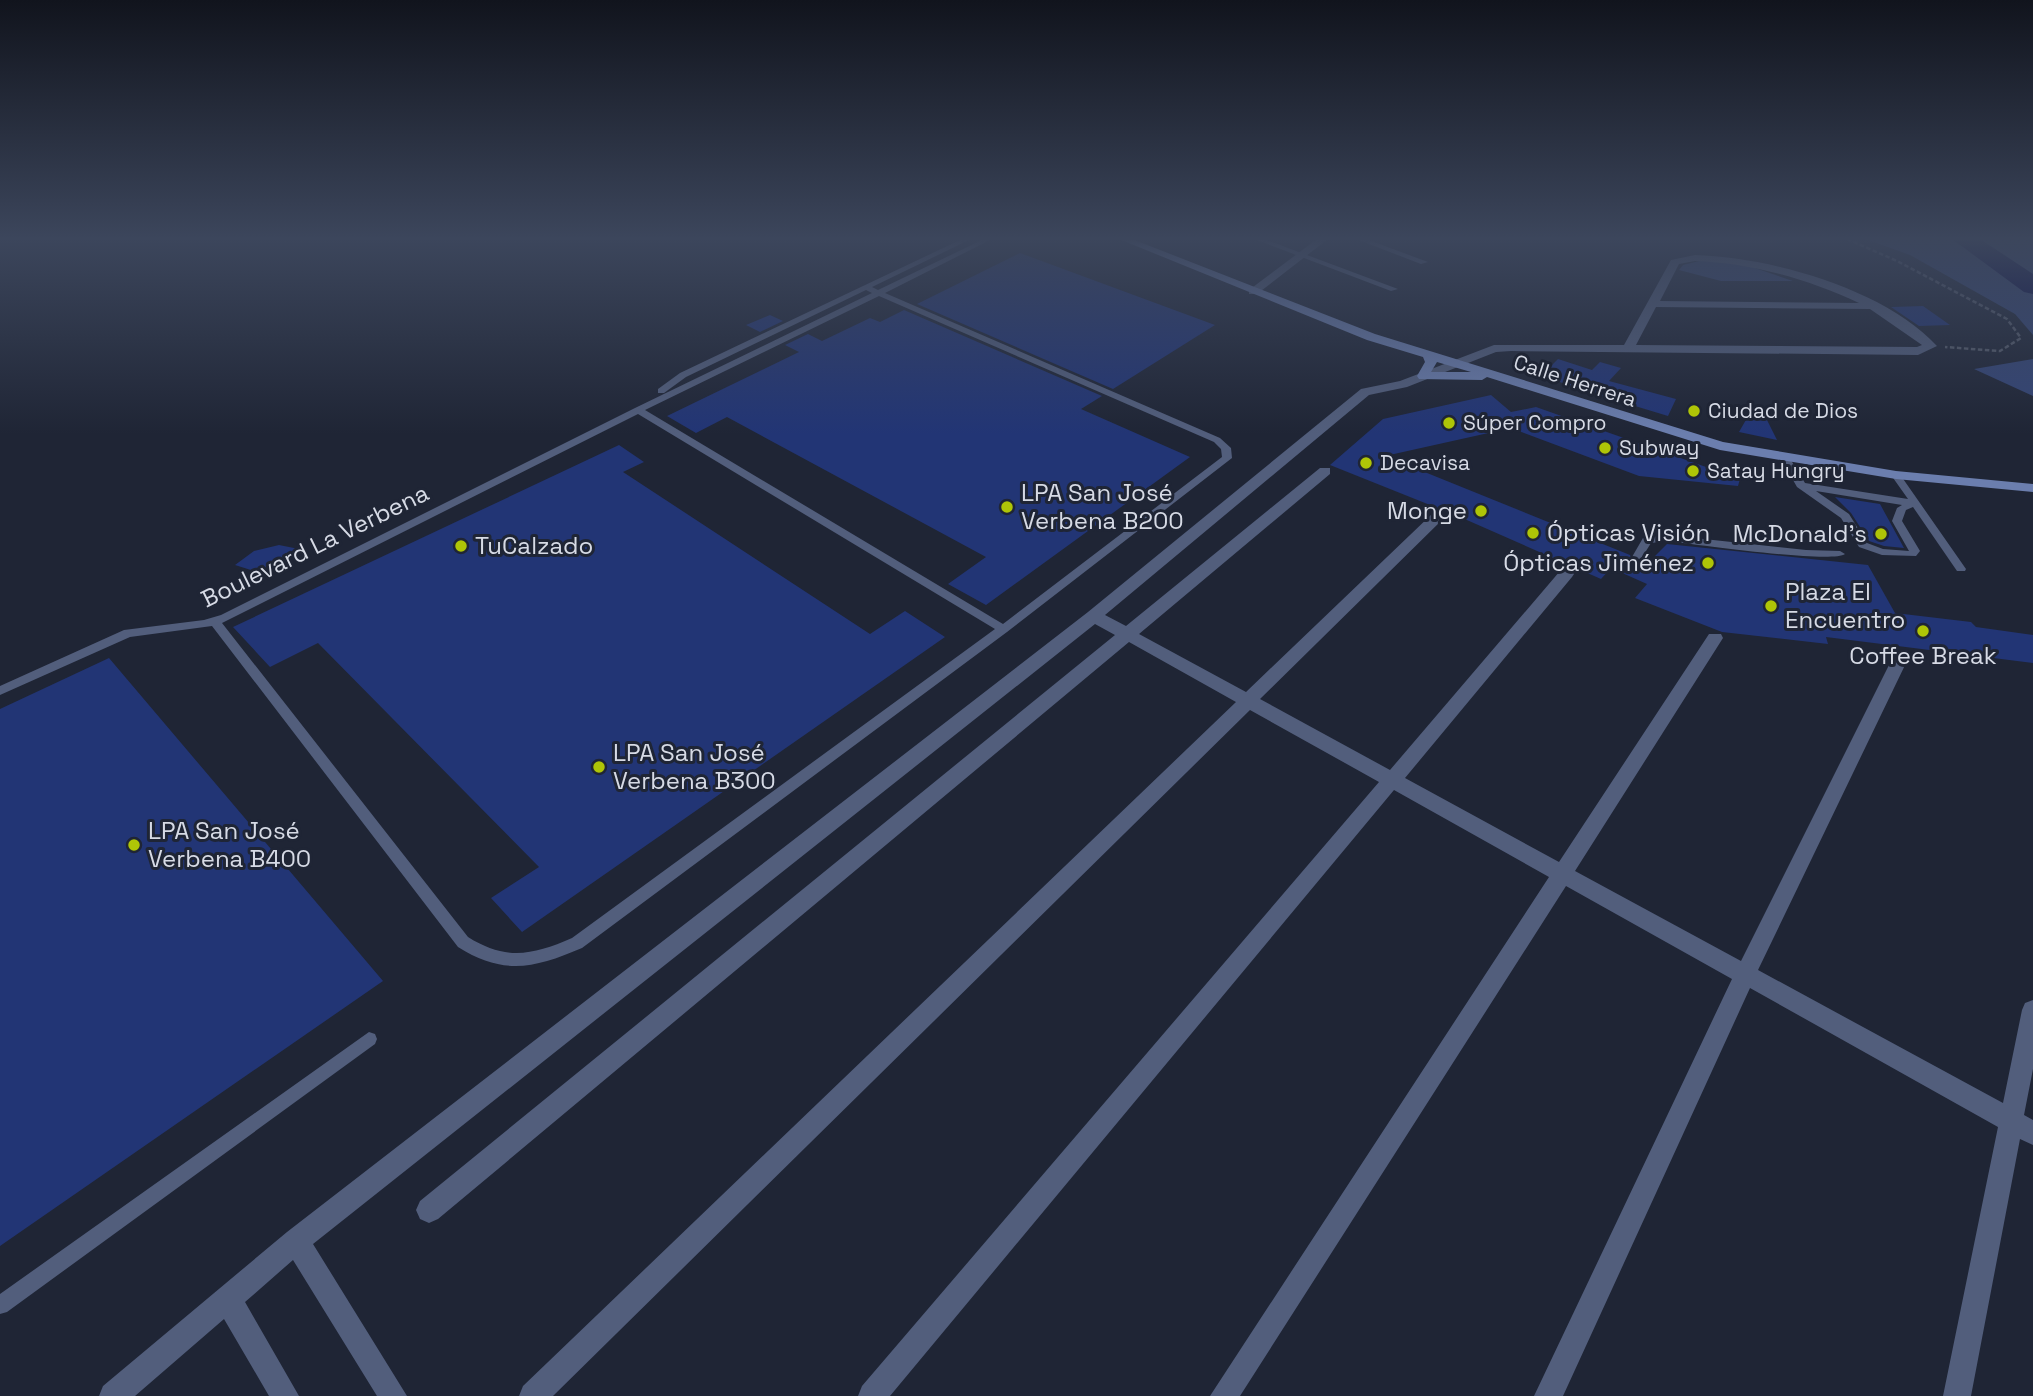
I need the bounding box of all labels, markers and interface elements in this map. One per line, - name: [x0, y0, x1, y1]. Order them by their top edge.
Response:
- street label: Calle Herrera: [1510, 348, 1640, 413]
- place label: Ciudad de Dios: [1708, 397, 1858, 424]
- marker: Ciudad de Dios: [1686, 403, 1702, 419]
- place label: Súper Compro: [1463, 409, 1607, 436]
- marker: Súper Compro: [1441, 415, 1457, 431]
- place label: Subway: [1619, 434, 1699, 461]
- marker: Subway: [1597, 440, 1613, 456]
- place label: Decavisa: [1380, 449, 1470, 476]
- marker: Decavisa: [1358, 455, 1374, 471]
- place label: Satay Hungry: [1707, 457, 1845, 484]
- marker: Satay Hungry: [1685, 463, 1701, 479]
- street label: Boulevard La Verbena: [196, 477, 434, 614]
- place label: LPA San José Verbena B200: [1021, 477, 1184, 536]
- place label: Monge: [1387, 495, 1467, 526]
- marker: LPA San José Verbena B200: [999, 499, 1015, 515]
- marker: Monge: [1473, 503, 1489, 519]
- place label: Ópticas Visión: [1547, 517, 1710, 548]
- place label: McDonald's: [1733, 518, 1867, 549]
- marker: Ópticas Visión: [1525, 525, 1541, 541]
- marker: McDonald's: [1873, 526, 1889, 542]
- place label: TuCalzado: [475, 530, 593, 561]
- marker: TuCalzado: [453, 538, 469, 554]
- place label: Ópticas Jiménez: [1503, 547, 1694, 578]
- marker: Ópticas Jiménez: [1700, 555, 1716, 571]
- place label: Plaza El Encuentro: [1785, 576, 1905, 635]
- marker: Plaza El Encuentro: [1763, 598, 1779, 614]
- marker: Coffee Break: [1915, 623, 1931, 639]
- place label: Coffee Break: [1849, 640, 1997, 671]
- place label: LPA San José Verbena B300: [613, 737, 776, 796]
- marker: LPA San José Verbena B300: [591, 759, 607, 775]
- place label: LPA San José Verbena B400: [148, 815, 311, 874]
- marker: LPA San José Verbena B400: [126, 837, 142, 853]

